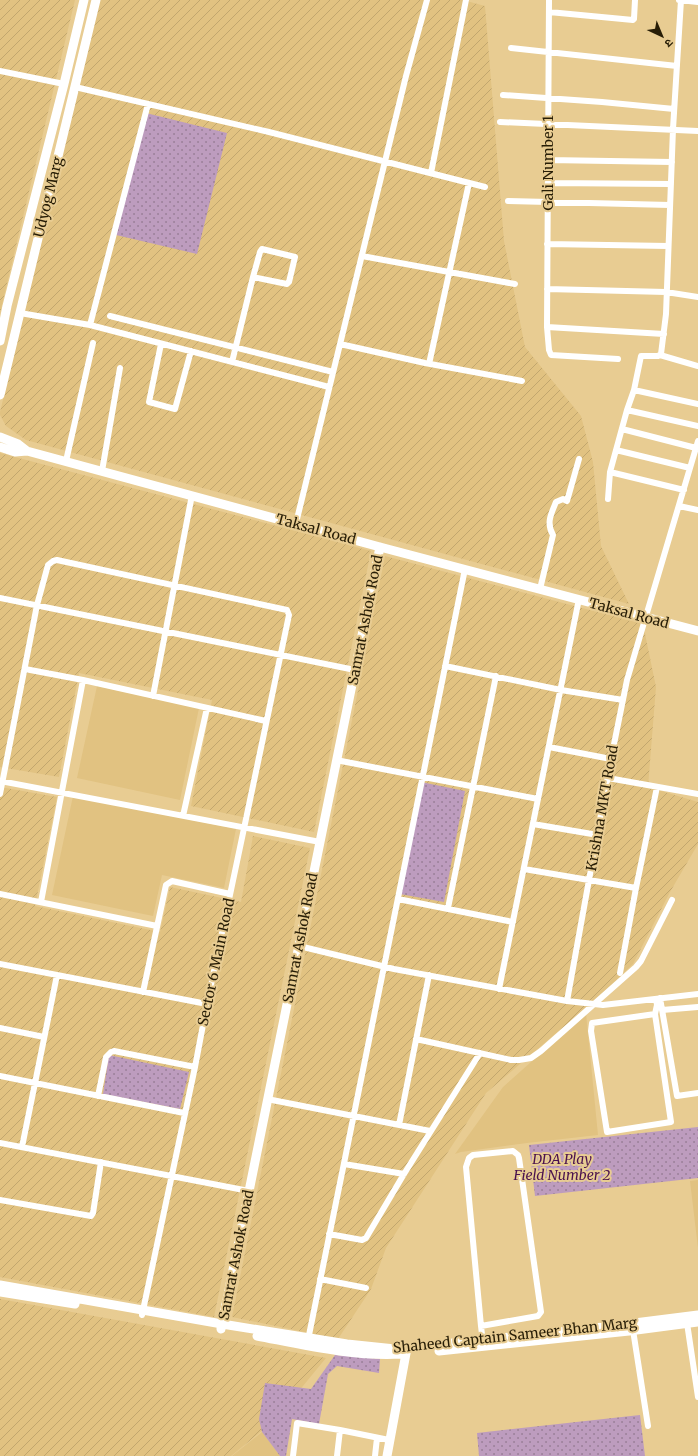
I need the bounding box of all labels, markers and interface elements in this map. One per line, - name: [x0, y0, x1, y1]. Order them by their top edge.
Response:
- north arrow: [642, 16, 682, 56]
- text: उ: [661, 36, 676, 51]
- street label: Gali Number 1: [539, 116, 557, 210]
- street label: Udyog Marg: [29, 154, 67, 239]
- street label: Taksal Road: [274, 510, 359, 548]
- street label: Samrat Ashok Road: [344, 553, 387, 687]
- street label: Taksal Road: [587, 594, 672, 632]
- street label: Krishna MKT Road: [582, 743, 622, 873]
- street label: Samrat Ashok Road: [279, 871, 322, 1005]
- street label: Sector 6 Main Road: [194, 896, 238, 1028]
- park label: DDA Play Field Number 2: [513, 1150, 610, 1184]
- street label: Samrat Ashok Road: [215, 1188, 258, 1322]
- street label: Shaheed Captain Sameer Bhan Marg: [392, 1313, 638, 1357]

